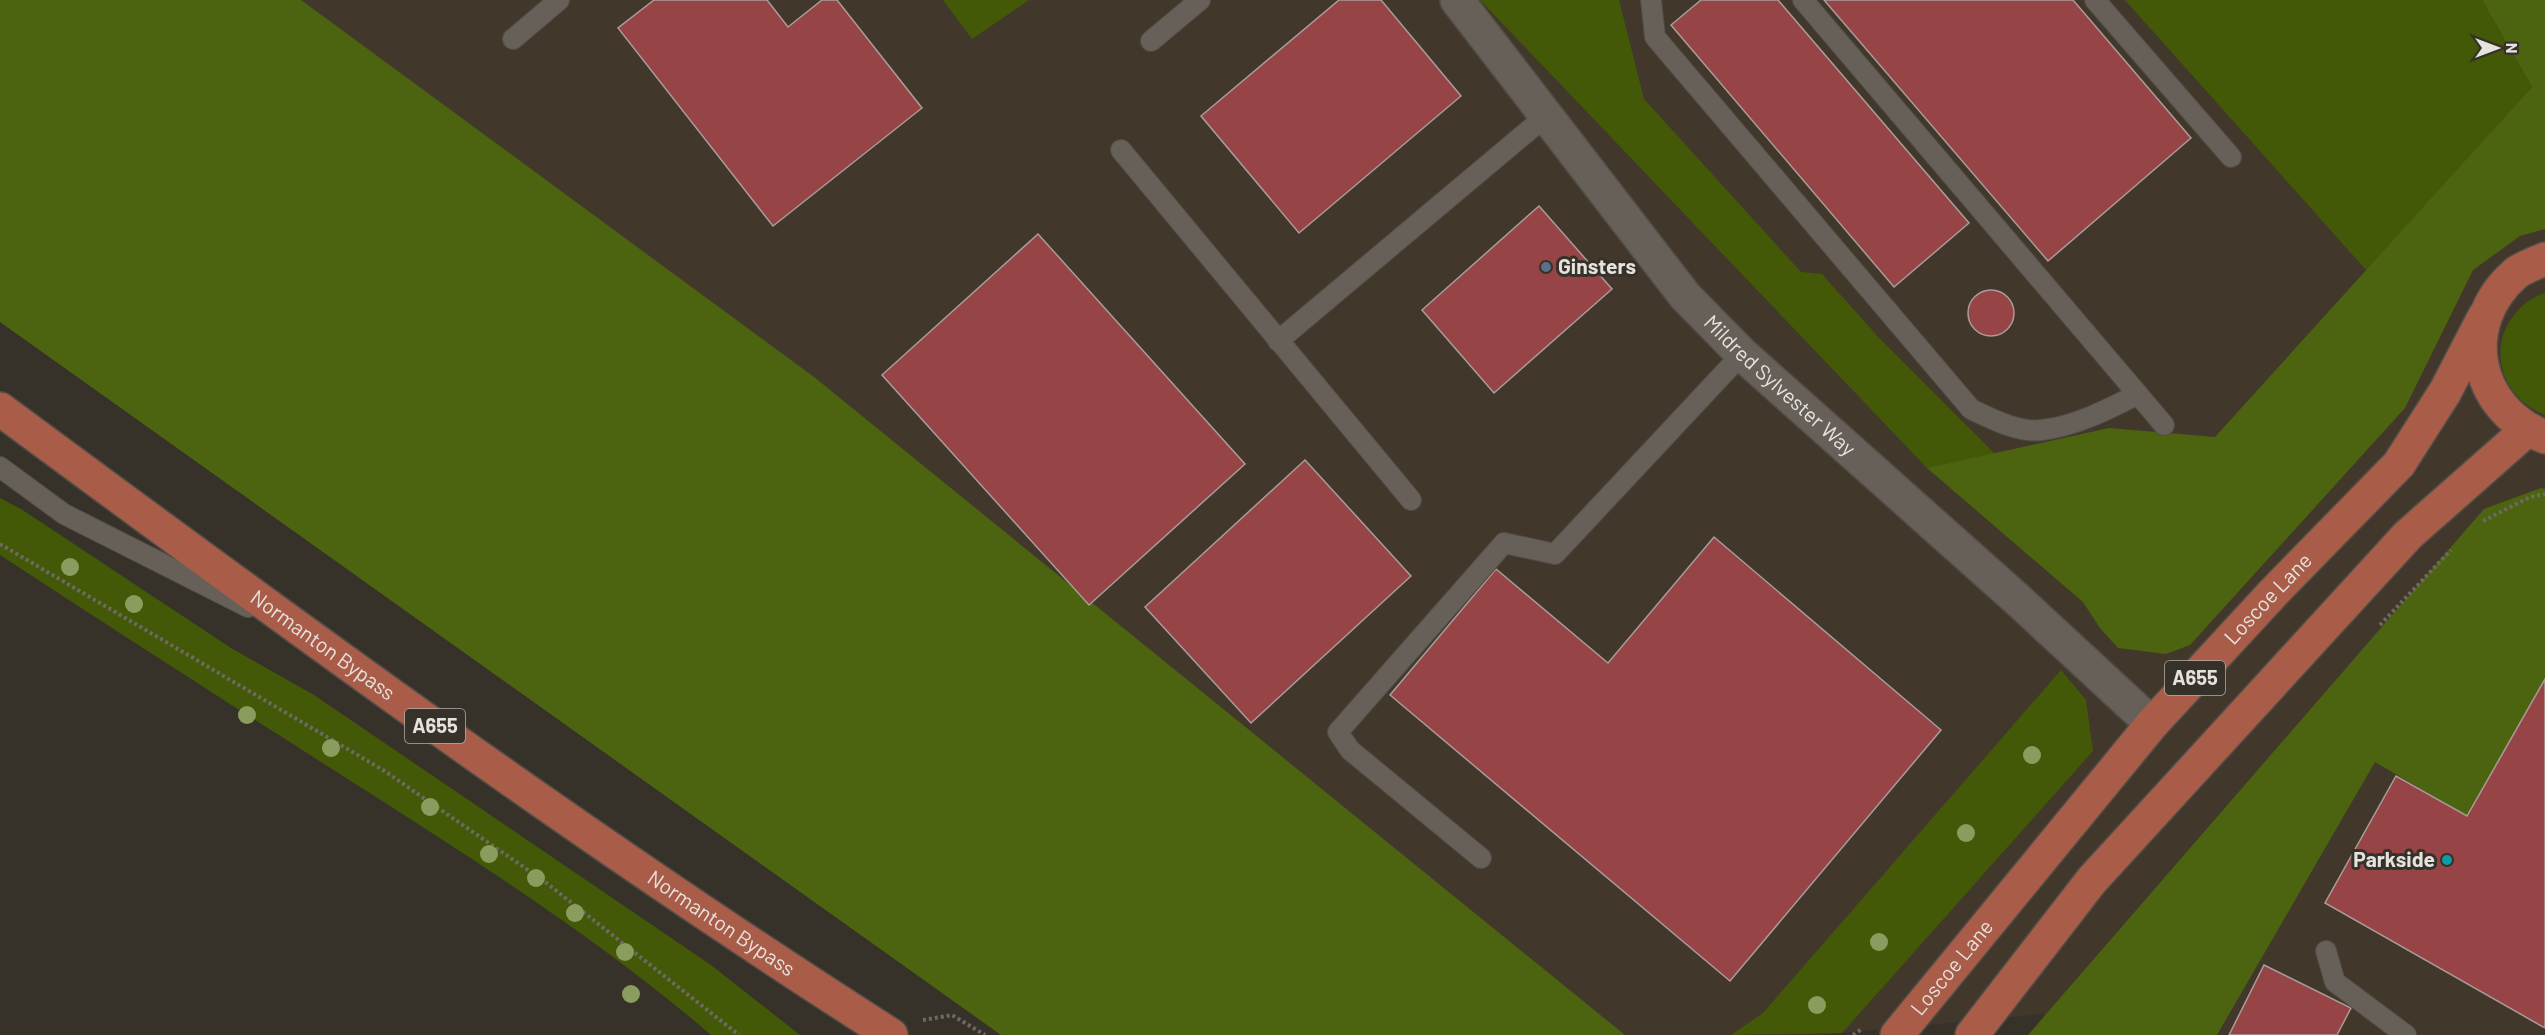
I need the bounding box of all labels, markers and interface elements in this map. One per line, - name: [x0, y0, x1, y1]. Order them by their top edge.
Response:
- north arrow: [2467, 18, 2527, 78]
- text: N: [2503, 43, 2522, 53]
- place label: Ginsters: [1558, 253, 1636, 278]
- marker: Ginsters: [1539, 260, 1553, 274]
- street label: Mildred Sylvester Way: [1700, 309, 1862, 461]
- street label: Loscoe Lane: [2218, 547, 2316, 649]
- street label: Normanton Bypass: [246, 584, 401, 705]
- road number: A655: [2165, 661, 2225, 695]
- road number: A655: [405, 709, 465, 743]
- place label: Parkside: [2353, 846, 2435, 871]
- marker: Parkside: [2440, 853, 2454, 867]
- street label: Normanton Bypass: [643, 864, 800, 981]
- street label: Loscoe Lane: [1904, 914, 1998, 1020]

